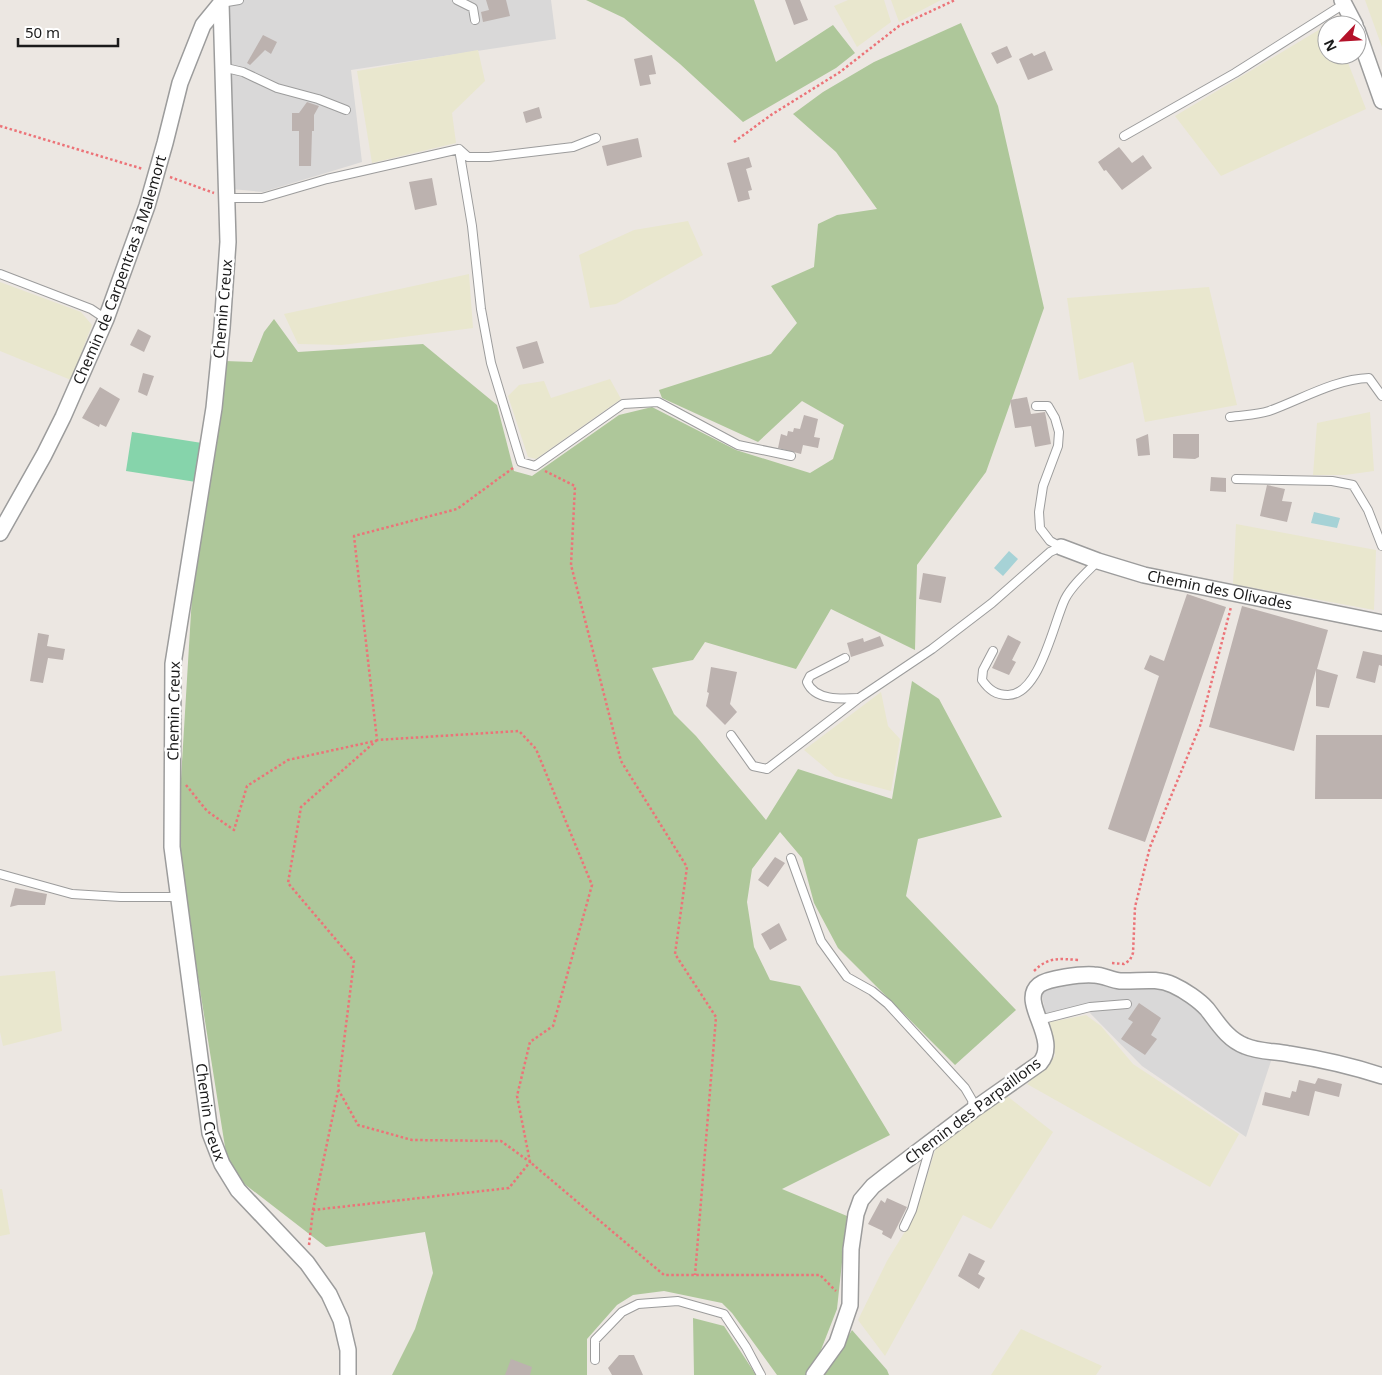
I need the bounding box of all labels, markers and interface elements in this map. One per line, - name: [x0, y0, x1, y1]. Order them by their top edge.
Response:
- scale bar: [18, 15, 118, 47]
- north arrow: [1317, 15, 1367, 65]
- text: 50 m: [25, 22, 60, 42]
- text: N: [1319, 37, 1341, 55]
- street label: Chemin de Carpentras à Malemort: [68, 152, 170, 387]
- street label: Chemin Creux: [208, 259, 236, 359]
- street label: Chemin des Olivades: [1146, 565, 1294, 614]
- street label: Chemin Creux: [162, 661, 184, 761]
- street label: Chemin des Parpaillons: [900, 1052, 1045, 1168]
- street label: Chemin Creux: [192, 1062, 231, 1164]

